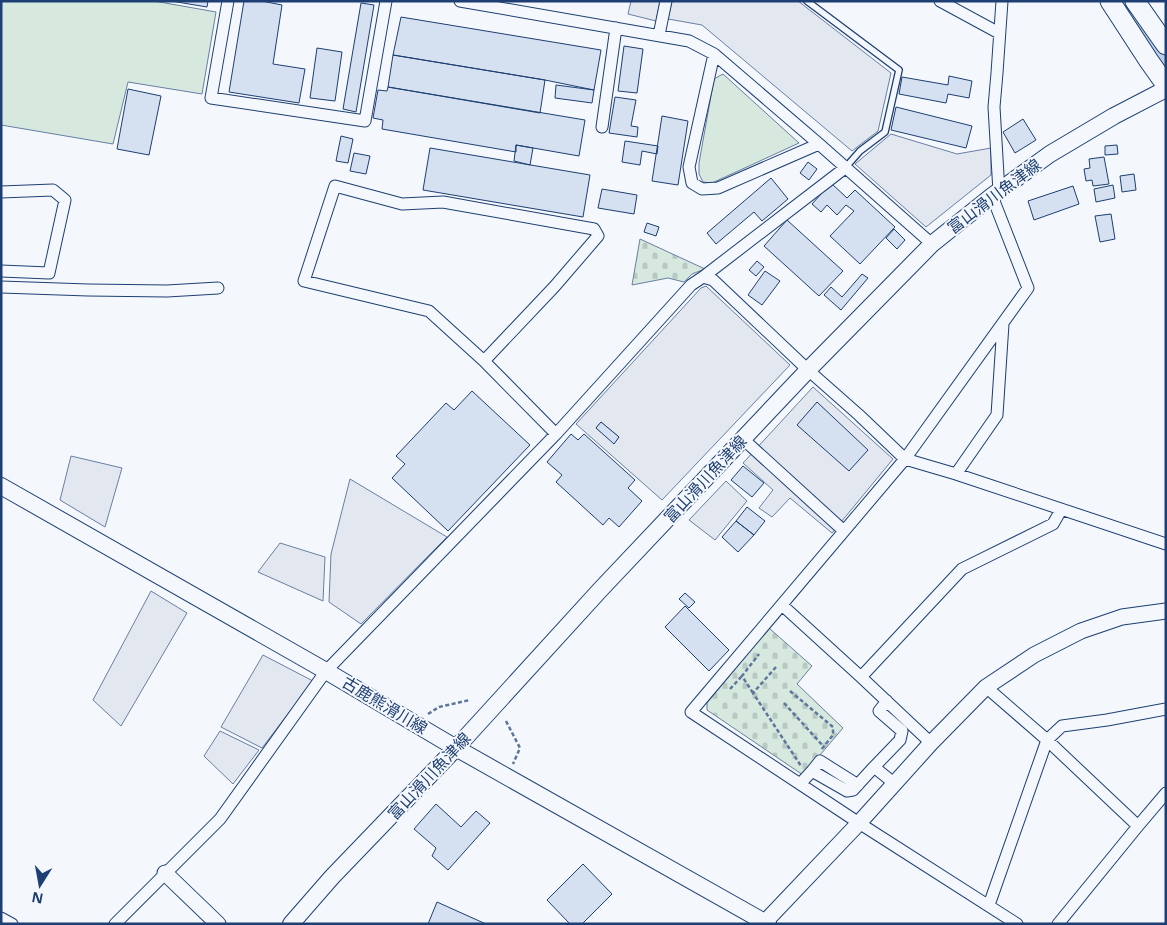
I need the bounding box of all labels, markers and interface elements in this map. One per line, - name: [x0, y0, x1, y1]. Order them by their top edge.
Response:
- street label: 富山滑川魚津線: [943, 154, 1045, 238]
- street label: 富山滑川魚津線: [659, 431, 751, 527]
- street label: 古鹿熊滑川線: [338, 671, 432, 739]
- street label: 富山滑川魚津線: [383, 728, 475, 824]
- north arrow: [15, 860, 65, 910]
- text: N: [30, 888, 45, 909]

